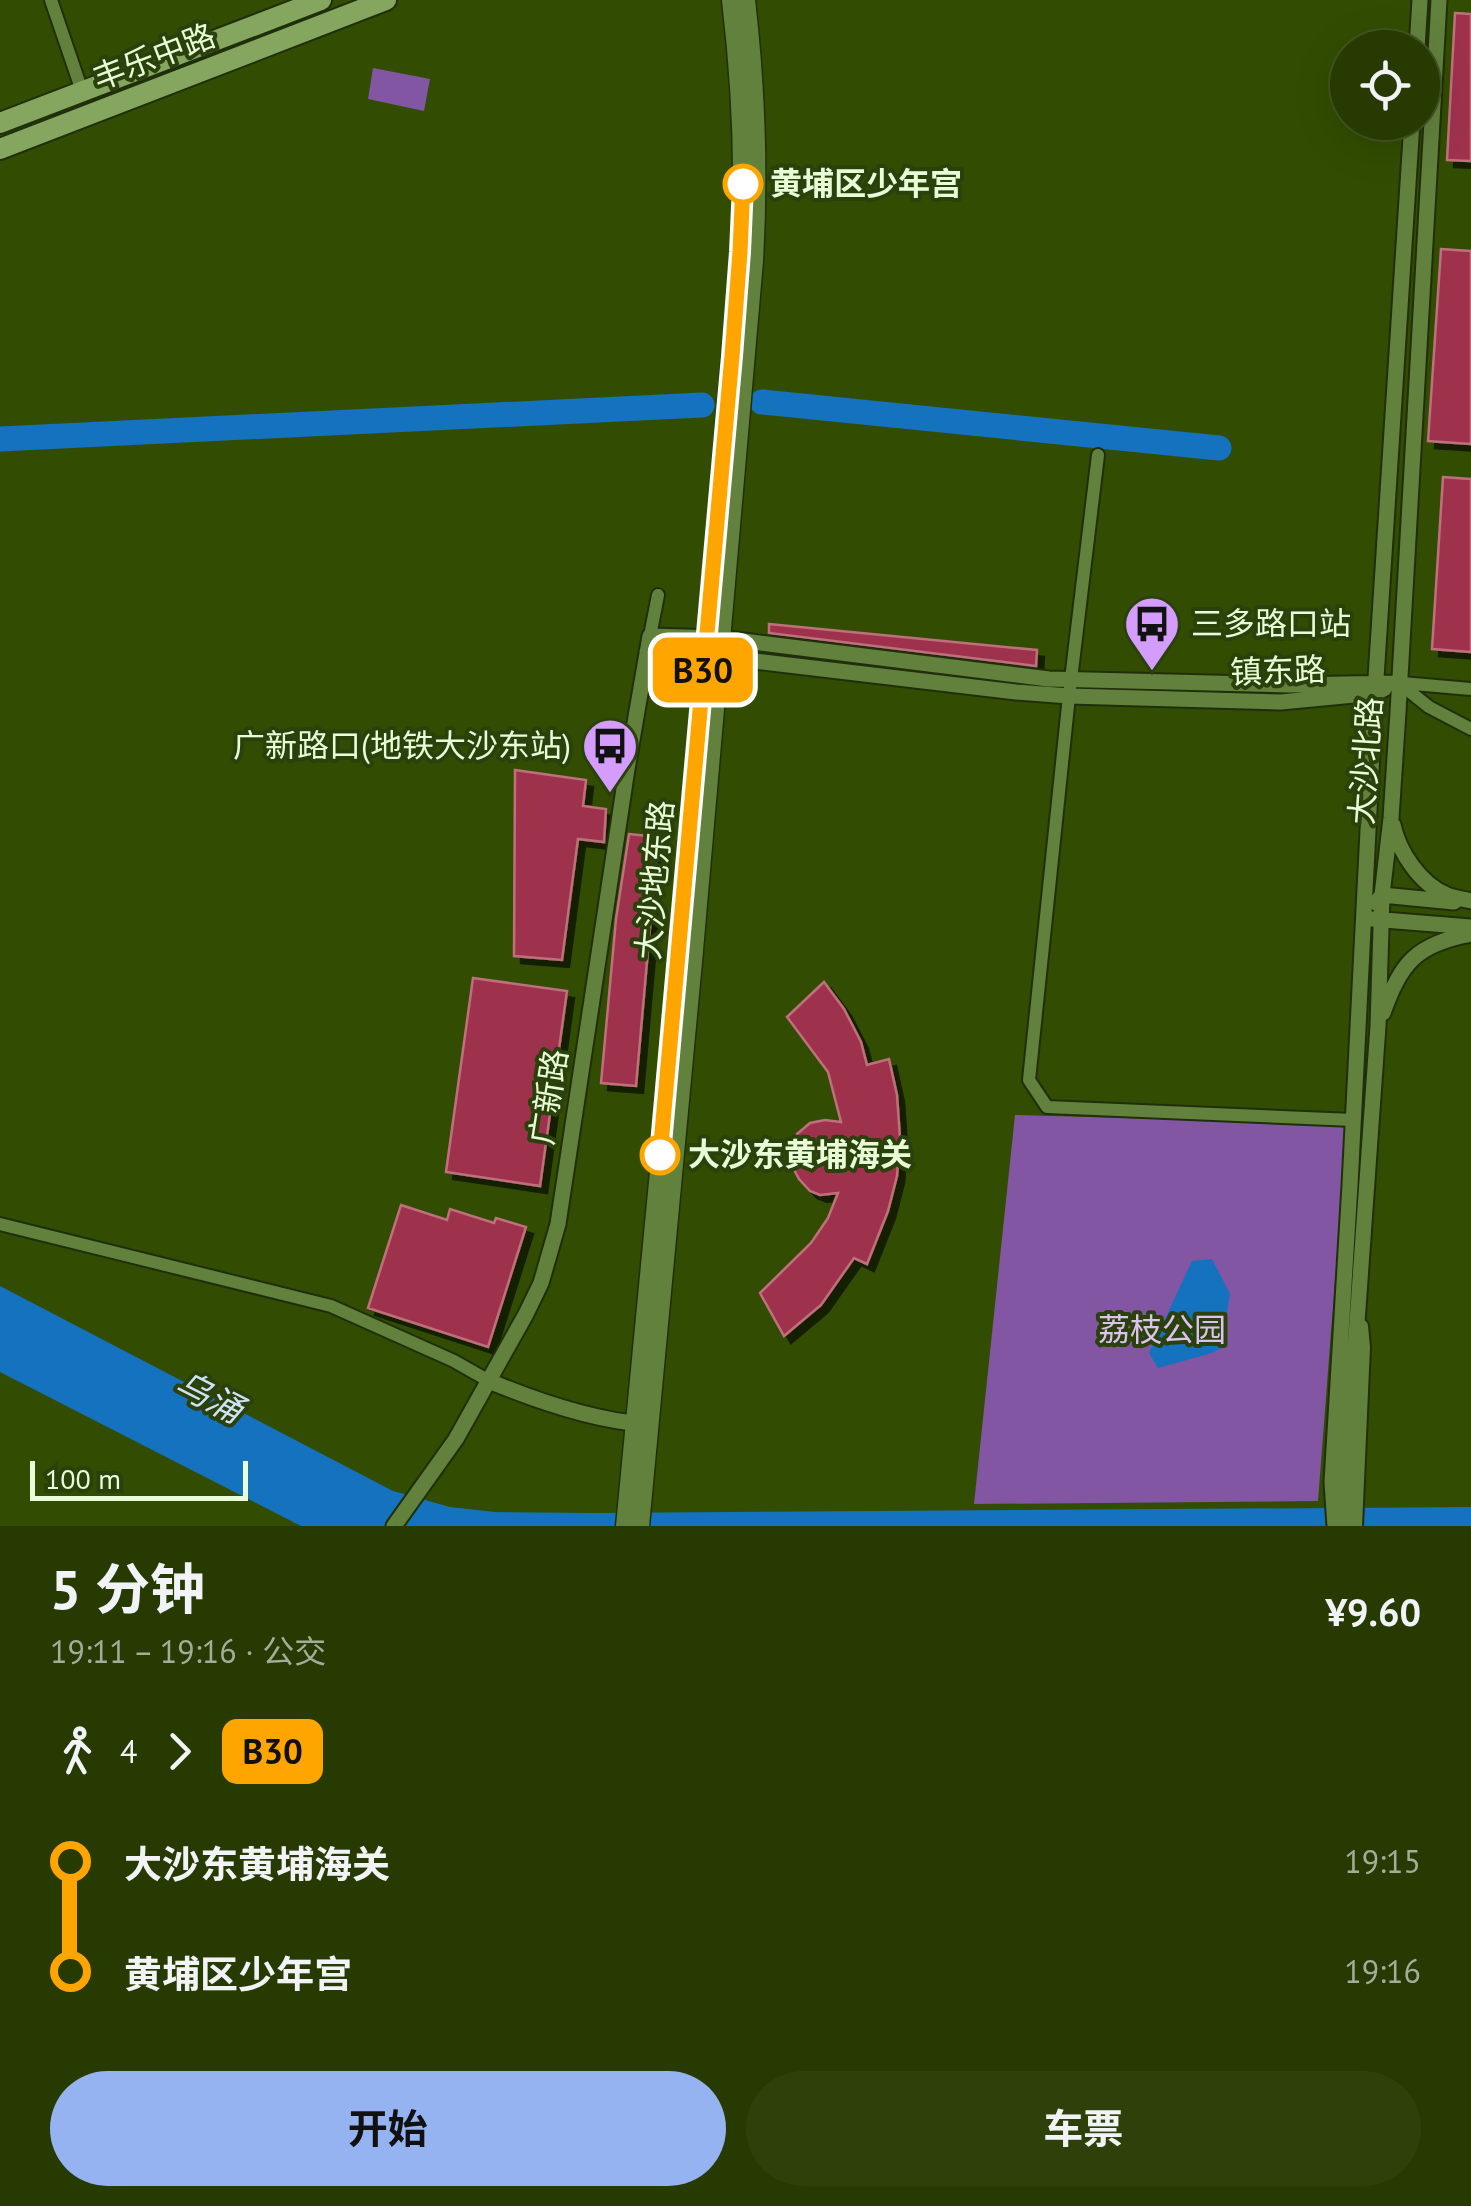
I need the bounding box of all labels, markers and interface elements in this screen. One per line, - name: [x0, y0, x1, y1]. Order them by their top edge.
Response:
- street label: 丰乐中路: [86, 14, 221, 99]
- map controls: [1330, 30, 1440, 140]
- button: locate: [1330, 30, 1440, 140]
- place label: 黄埔区少年宫: [770, 162, 962, 204]
- marker: 黄埔区少年宫: [724, 165, 762, 203]
- bus stop icon: 三多路口站: [1122, 594, 1182, 673]
- place label: 三多路口站: [1191, 602, 1351, 644]
- line badge: B30: [646, 638, 760, 702]
- text: B30: [673, 647, 733, 693]
- street label: 镇东路: [1229, 647, 1327, 693]
- street label: 大沙北路: [1340, 696, 1390, 826]
- bus stop icon: 广新路口(地铁大沙东站): [580, 716, 640, 795]
- place label: 广新路口(地铁大沙东站): [233, 724, 571, 766]
- street label: 大沙地东路: [626, 798, 682, 961]
- street label: 广新路: [520, 1046, 576, 1148]
- place label: 大沙东黄埔海关: [688, 1133, 912, 1175]
- marker: 大沙东黄埔海关: [641, 1136, 679, 1174]
- park label: 荔枝公园: [1098, 1308, 1226, 1350]
- water label: 乌涌: [168, 1360, 255, 1434]
- scale bar: [30, 1456, 248, 1500]
- text: 100 m: [45, 1460, 121, 1497]
- text: 5 分钟: [50, 1553, 205, 1624]
- text: ¥9.60: [1325, 1587, 1421, 1636]
- text: 19:11 – 19:16 · 公交: [50, 1630, 326, 1672]
- icon: walk: [50, 1724, 105, 1779]
- icon: forward: [152, 1724, 207, 1779]
- text: B30: [242, 1728, 303, 1774]
- text: 4: [120, 1730, 137, 1772]
- text: 大沙东黄埔海关: [124, 1839, 390, 1888]
- text: 19:15: [1344, 1840, 1421, 1882]
- text: 黄埔区少年宫: [124, 1949, 352, 1998]
- text: 19:16: [1344, 1950, 1421, 1992]
- button: 开始: [50, 2071, 726, 2186]
- button: 车票: [746, 2071, 1421, 2186]

